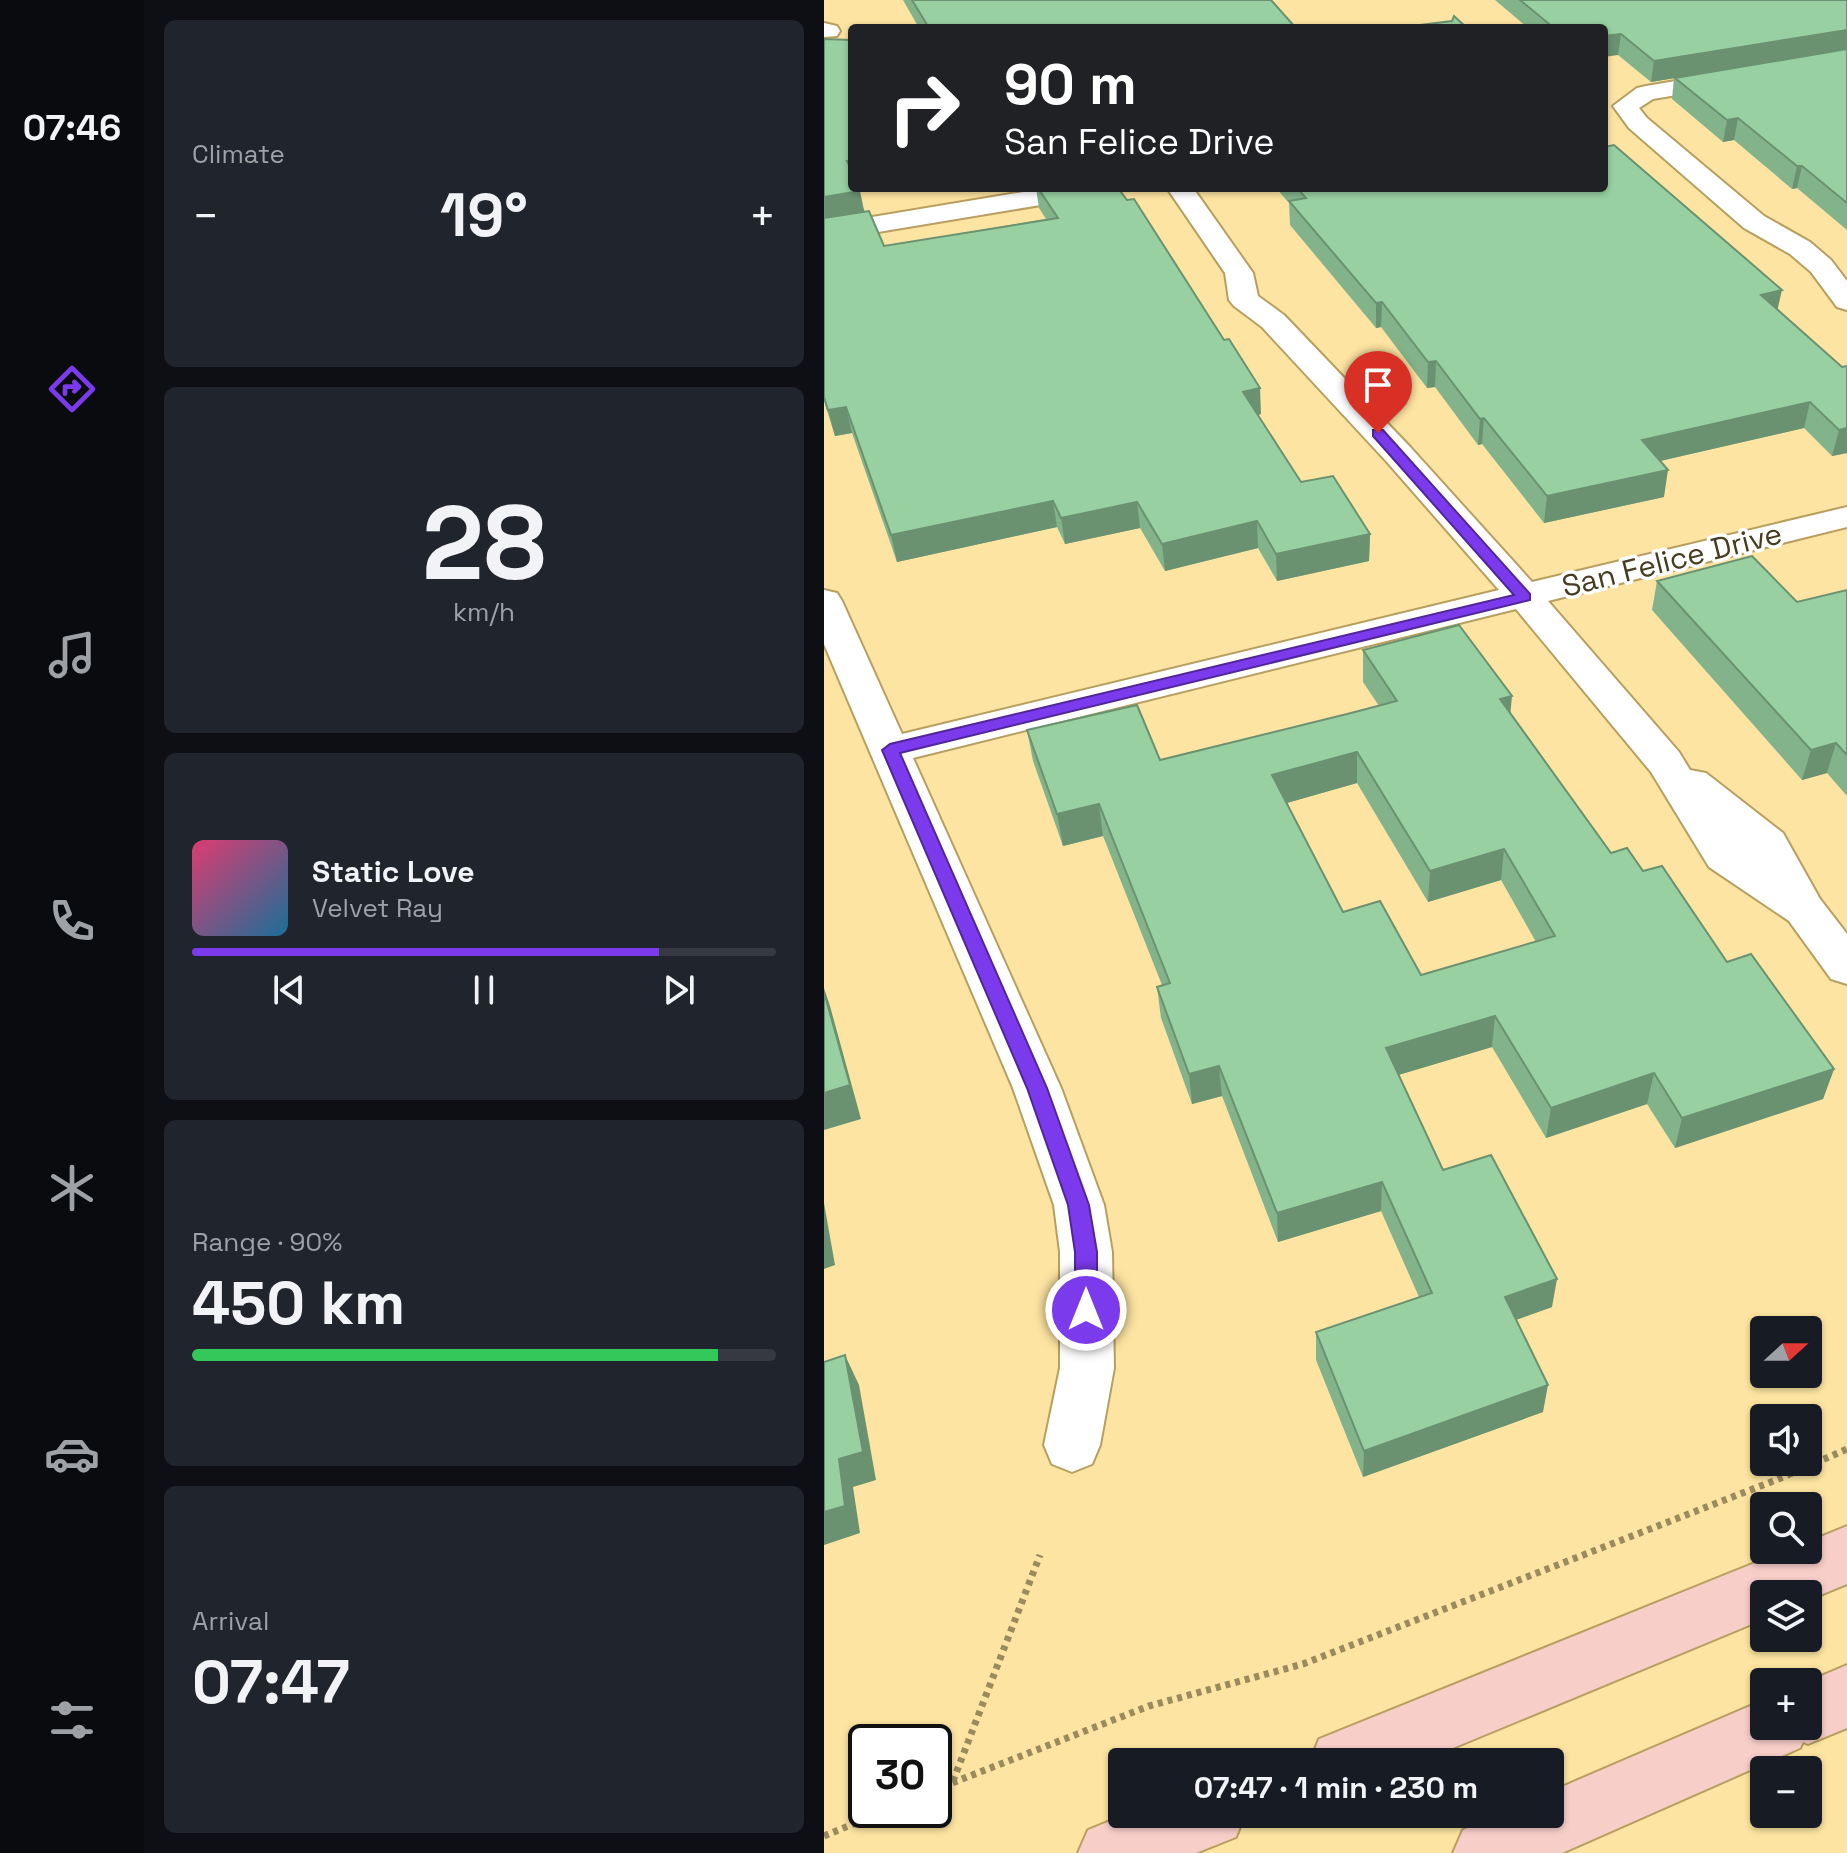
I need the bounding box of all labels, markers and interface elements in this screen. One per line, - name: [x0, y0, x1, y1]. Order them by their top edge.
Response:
- text: 90 m: [1004, 49, 1137, 120]
- icon: right: [872, 56, 976, 160]
- text: 07:46: [23, 105, 121, 151]
- text: San Felice Drive: [1004, 119, 1275, 165]
- text: Climate: [192, 137, 285, 171]
- text: 19°: [440, 177, 528, 254]
- text: −: [192, 188, 219, 244]
- text: +: [749, 188, 776, 244]
- pin: [1344, 351, 1412, 433]
- icon: directions: [44, 361, 100, 417]
- icon: arrive: [1356, 363, 1400, 407]
- text: 28: [422, 477, 546, 609]
- street label: San Felice Drive: [1558, 513, 1786, 606]
- text: km/h: [453, 595, 515, 629]
- icon: music: [44, 627, 100, 683]
- text: Static Love: [312, 852, 475, 891]
- text: Velvet Ray: [312, 891, 443, 925]
- icon: phone: [44, 893, 100, 949]
- icon: previous: [267, 968, 311, 1012]
- icon: pause: [462, 968, 506, 1012]
- icon: next: [657, 968, 701, 1012]
- icon: climate: [44, 1160, 100, 1216]
- text: Range · 90%: [192, 1225, 342, 1259]
- text: 450 km: [192, 1265, 405, 1342]
- position arrow: [1044, 1268, 1128, 1352]
- north arrow: [1750, 1316, 1822, 1388]
- map controls: [1750, 1316, 1822, 1828]
- button: sound: [1750, 1404, 1822, 1476]
- icon: car: [44, 1426, 100, 1482]
- button: search: [1750, 1492, 1822, 1564]
- button: layers: [1750, 1580, 1822, 1652]
- text: Arrival: [192, 1604, 269, 1638]
- text: 07:47: [192, 1644, 350, 1721]
- button: +: [1750, 1668, 1822, 1740]
- icon: filters: [44, 1692, 100, 1748]
- speed limit sign: 30: [848, 1724, 952, 1828]
- button: −: [1750, 1756, 1822, 1828]
- text: 07:47 · 1 min · 230 m: [1194, 1768, 1478, 1807]

